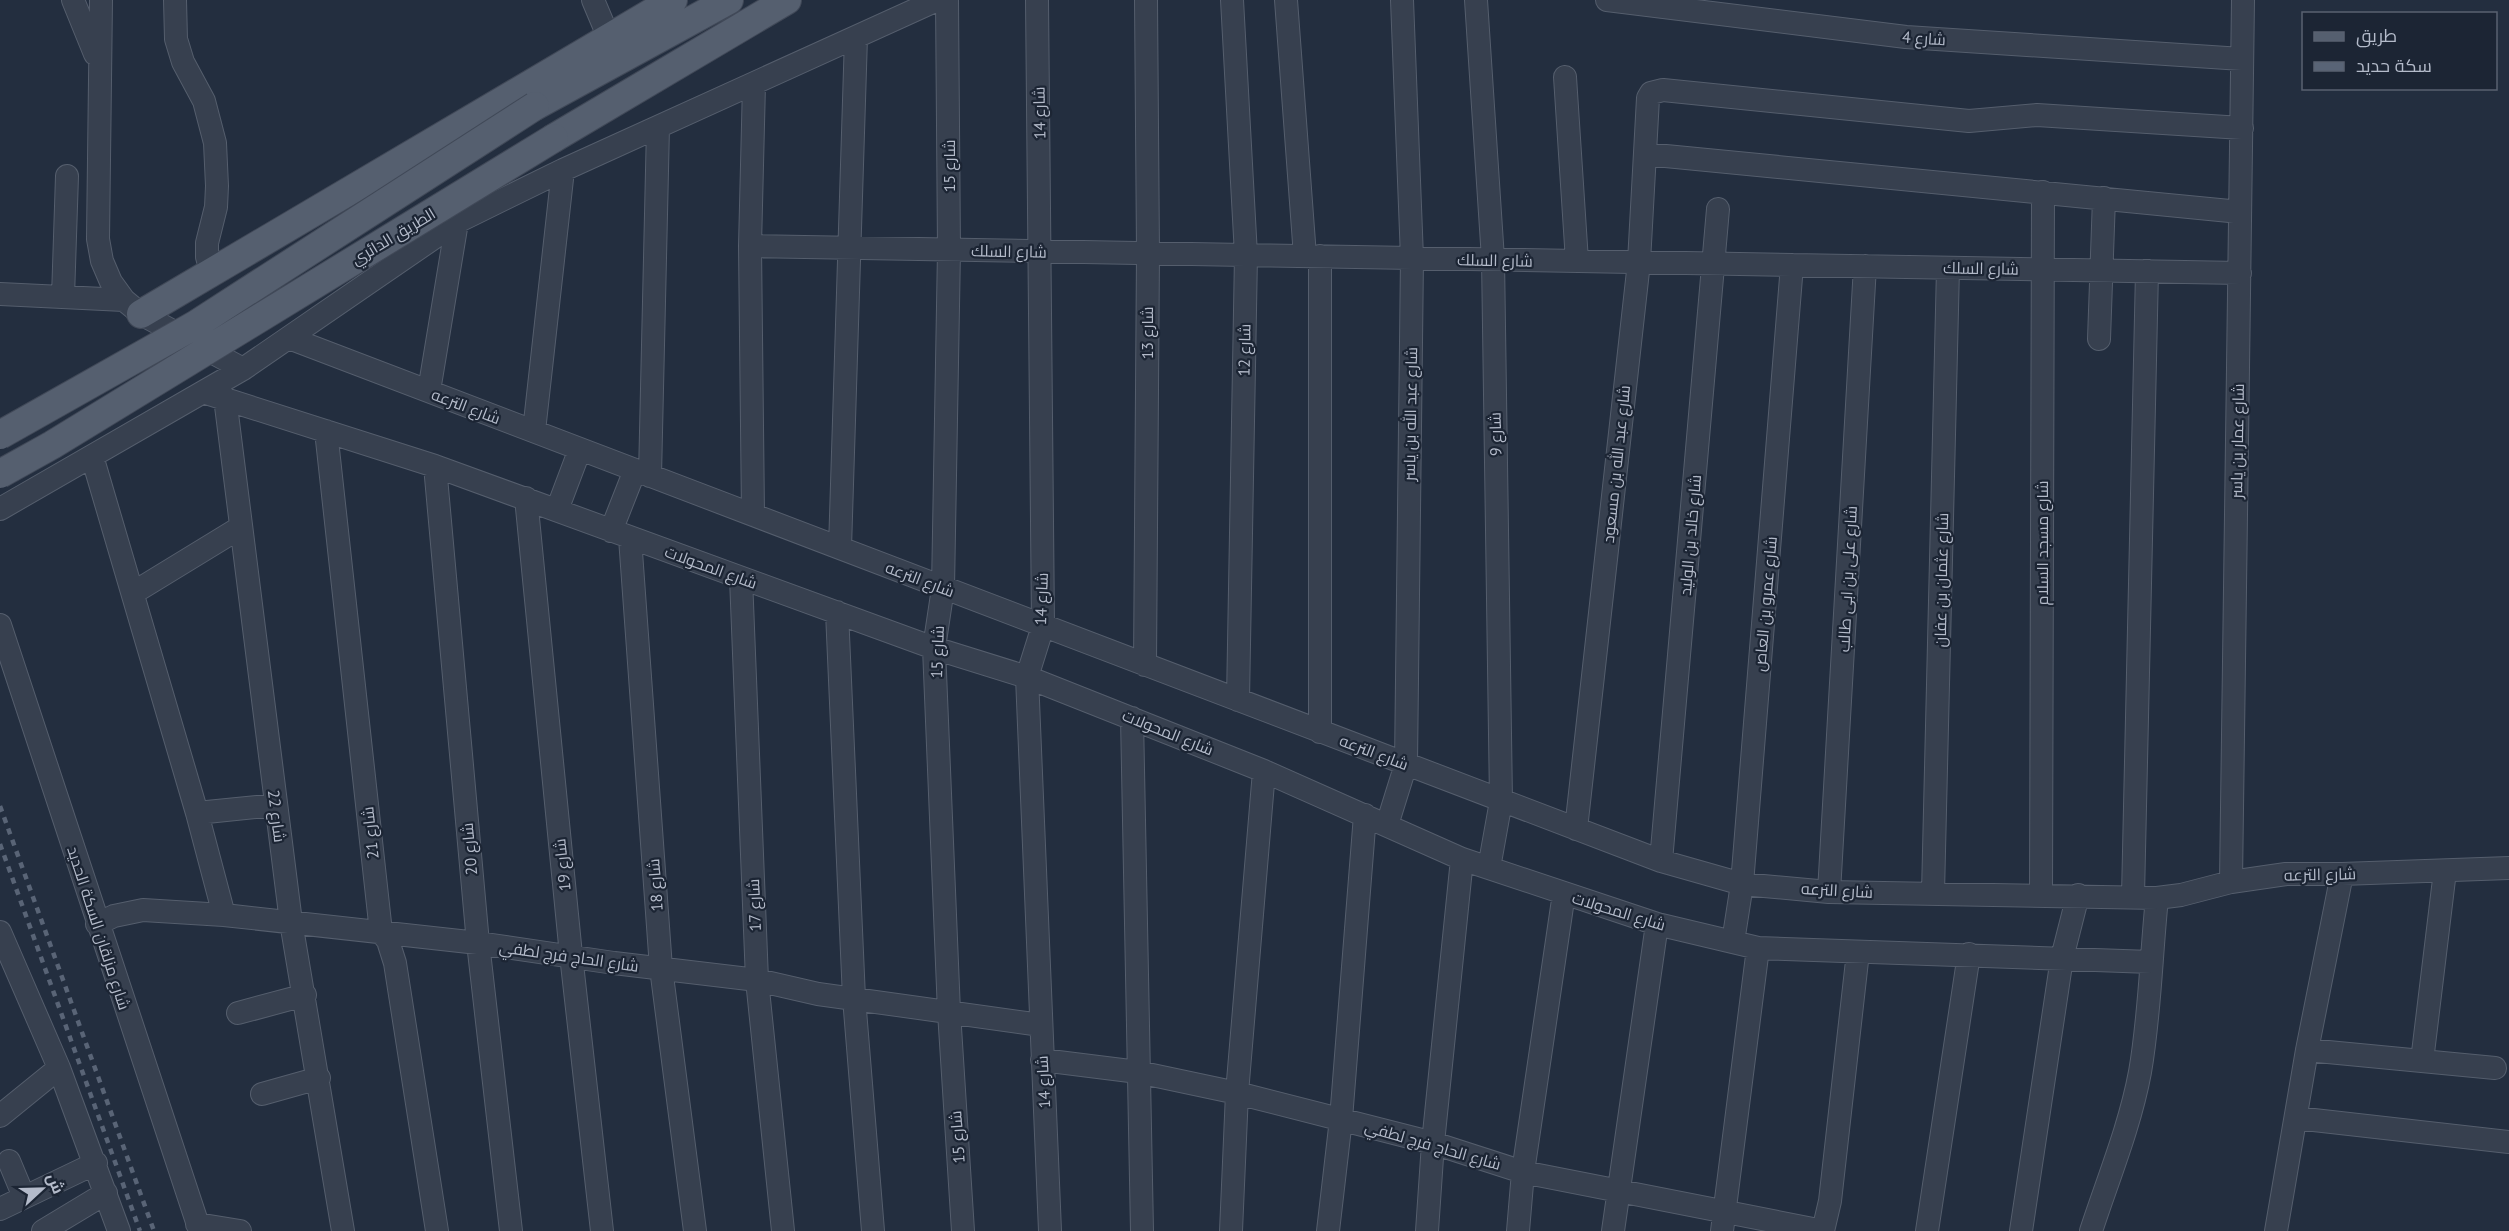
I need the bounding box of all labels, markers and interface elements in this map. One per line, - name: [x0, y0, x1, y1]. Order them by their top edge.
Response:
- legend: [2302, 12, 2497, 90]
- text: طريق: [2356, 24, 2397, 48]
- street label: شارع 4: [1901, 26, 1947, 52]
- text: سكة حديد: [2356, 54, 2432, 77]
- street label: شارع 14: [1029, 86, 1051, 140]
- street label: شارع 15: [939, 140, 961, 192]
- street label: الطريق الدائري: [347, 203, 441, 272]
- street label: شارع السلك: [971, 240, 1047, 264]
- street label: شارع السلك: [1457, 249, 1533, 273]
- street label: شارع السلك: [1943, 257, 2019, 281]
- street label: شارع 13: [1137, 307, 1159, 359]
- street label: شارع 12: [1234, 323, 1256, 377]
- street label: شارع عبد الله بن ياسر: [1399, 347, 1423, 482]
- street label: شارع عمار بن ياسر: [2226, 383, 2250, 500]
- street label: شارع الترعه: [428, 384, 503, 430]
- street label: شارع عبد الله بن مسعود: [1598, 384, 1636, 544]
- street label: شارع 9: [1485, 412, 1507, 456]
- street label: شارع خالد بن الوليد: [1675, 474, 1707, 597]
- street label: شارع مسجد السلام: [2032, 481, 2054, 606]
- street label: شارع على بن ابى طالب: [1833, 505, 1863, 653]
- street label: شارع عثمان بن عفان: [1930, 512, 1954, 648]
- street label: شارع عمرو بن العاص: [1749, 536, 1783, 673]
- street label: شارع المحولات: [662, 541, 760, 595]
- street label: شارع الترعه: [882, 557, 957, 603]
- street label: شارع 14: [1030, 572, 1054, 626]
- street label: شارع 15: [926, 625, 950, 679]
- street label: شارع المحولات: [1119, 705, 1217, 761]
- street label: شارع الترعه: [1336, 730, 1411, 776]
- street label: شارع 22: [262, 789, 290, 844]
- street label: شارع 21: [357, 806, 385, 860]
- street label: شارع 20: [457, 822, 483, 876]
- street label: شارع 19: [549, 838, 577, 892]
- street label: شارع مزلقان السكة الحديد: [61, 844, 135, 1013]
- street label: شارع 18: [643, 858, 669, 912]
- street label: شارع الترعه: [2284, 863, 2356, 887]
- street label: شارع 17: [743, 878, 767, 932]
- street label: شارع الترعه: [1800, 878, 1874, 904]
- street label: شارع المحولات: [1569, 887, 1668, 937]
- street label: شارع الحاج فرج لطفي: [497, 936, 640, 980]
- street label: شارع 14: [1032, 1055, 1056, 1109]
- street label: شارع 15: [945, 1110, 971, 1164]
- street label: شارع الحاج فرج لطفي: [1362, 1116, 1503, 1178]
- north arrow: [12, 1159, 72, 1219]
- text: ش: [43, 1170, 69, 1197]

